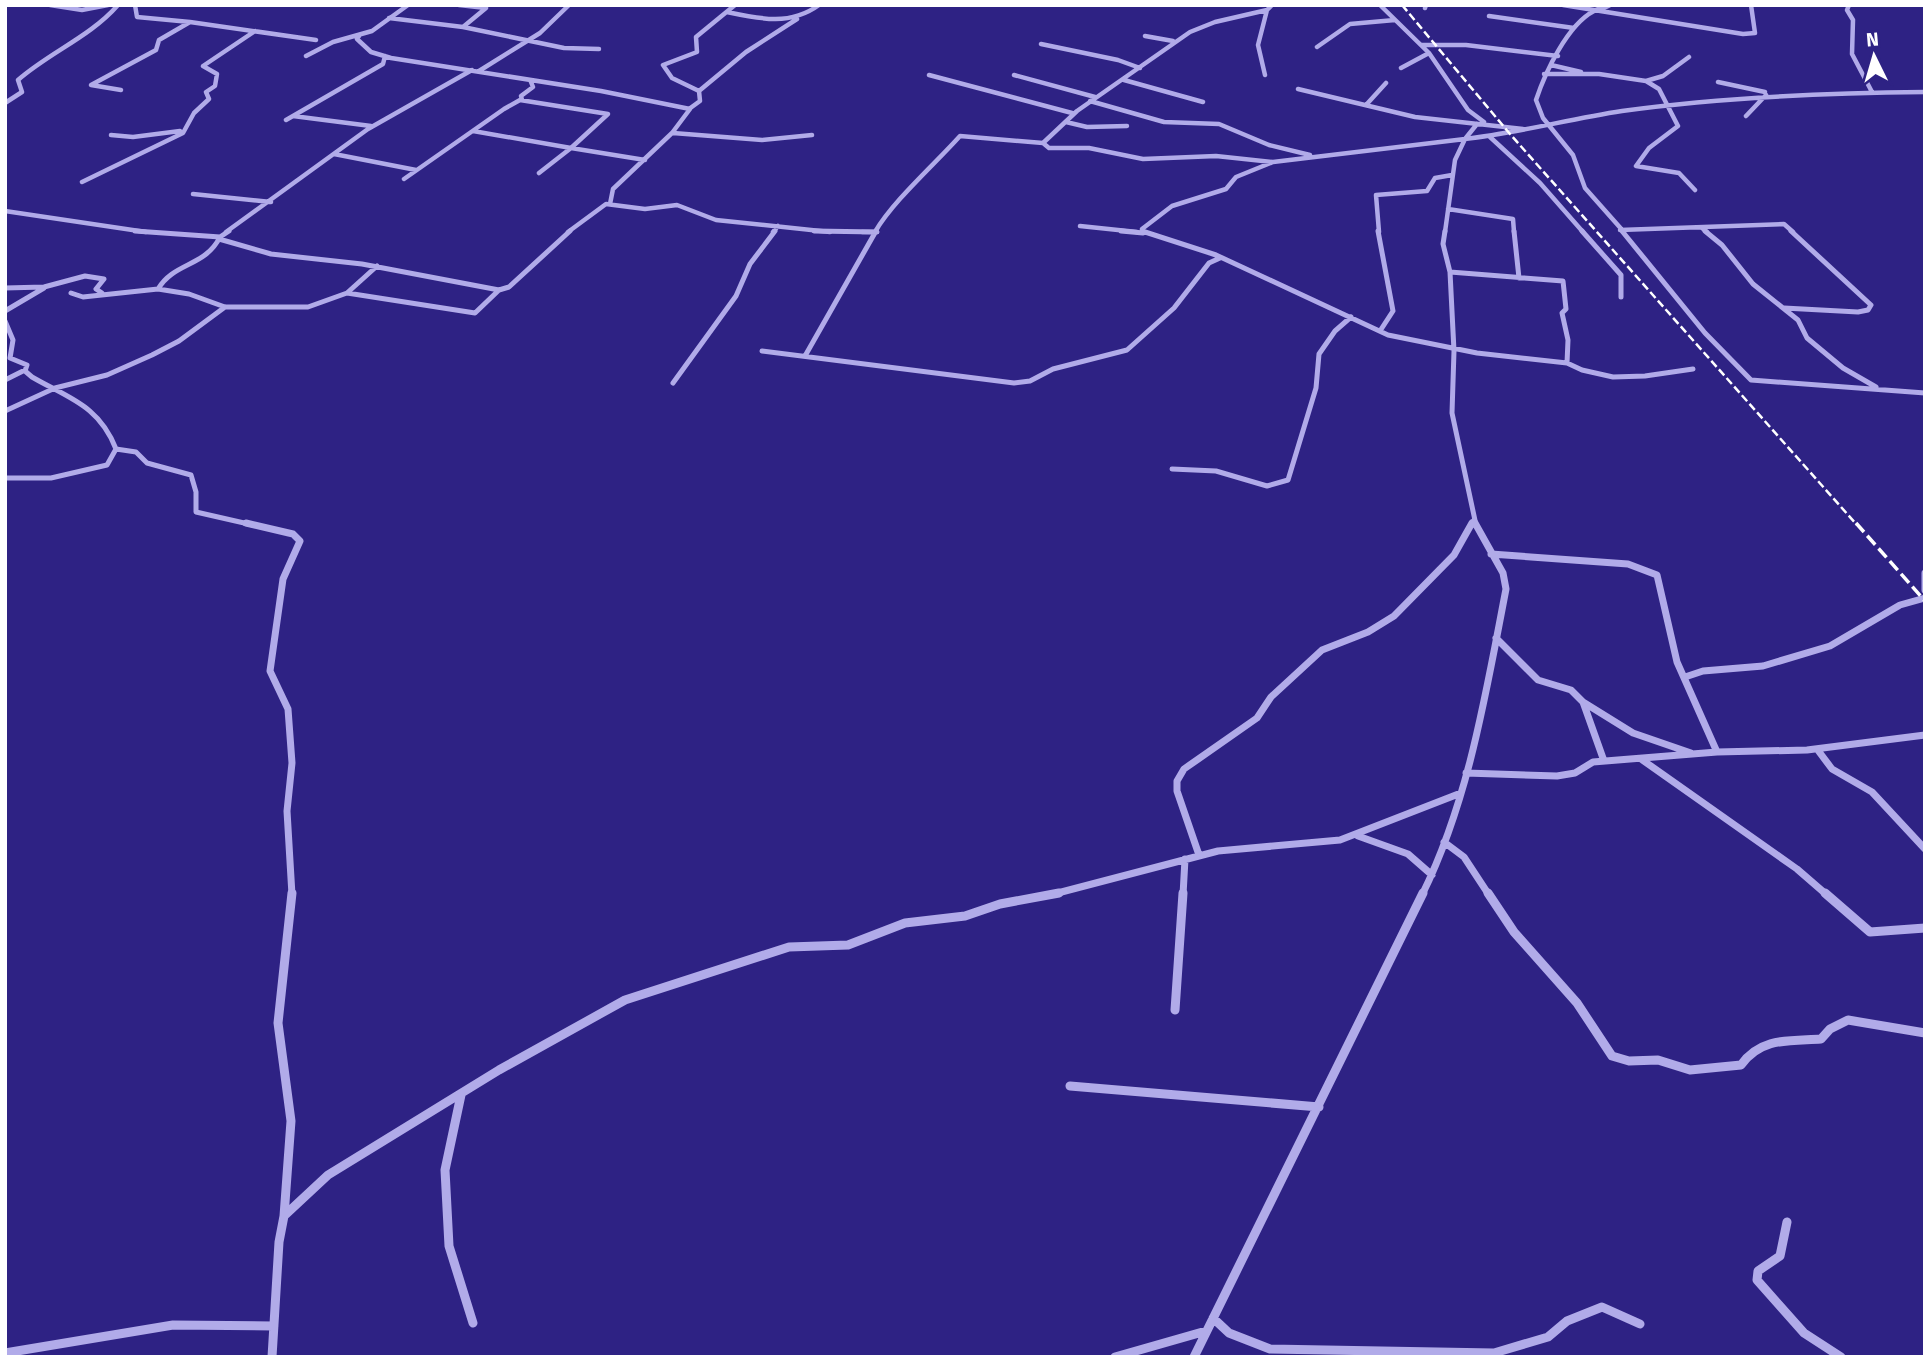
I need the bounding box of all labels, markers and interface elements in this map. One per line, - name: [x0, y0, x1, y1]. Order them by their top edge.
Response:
- north arrow: [1839, 21, 1909, 91]
- text: N: [1865, 28, 1880, 52]

